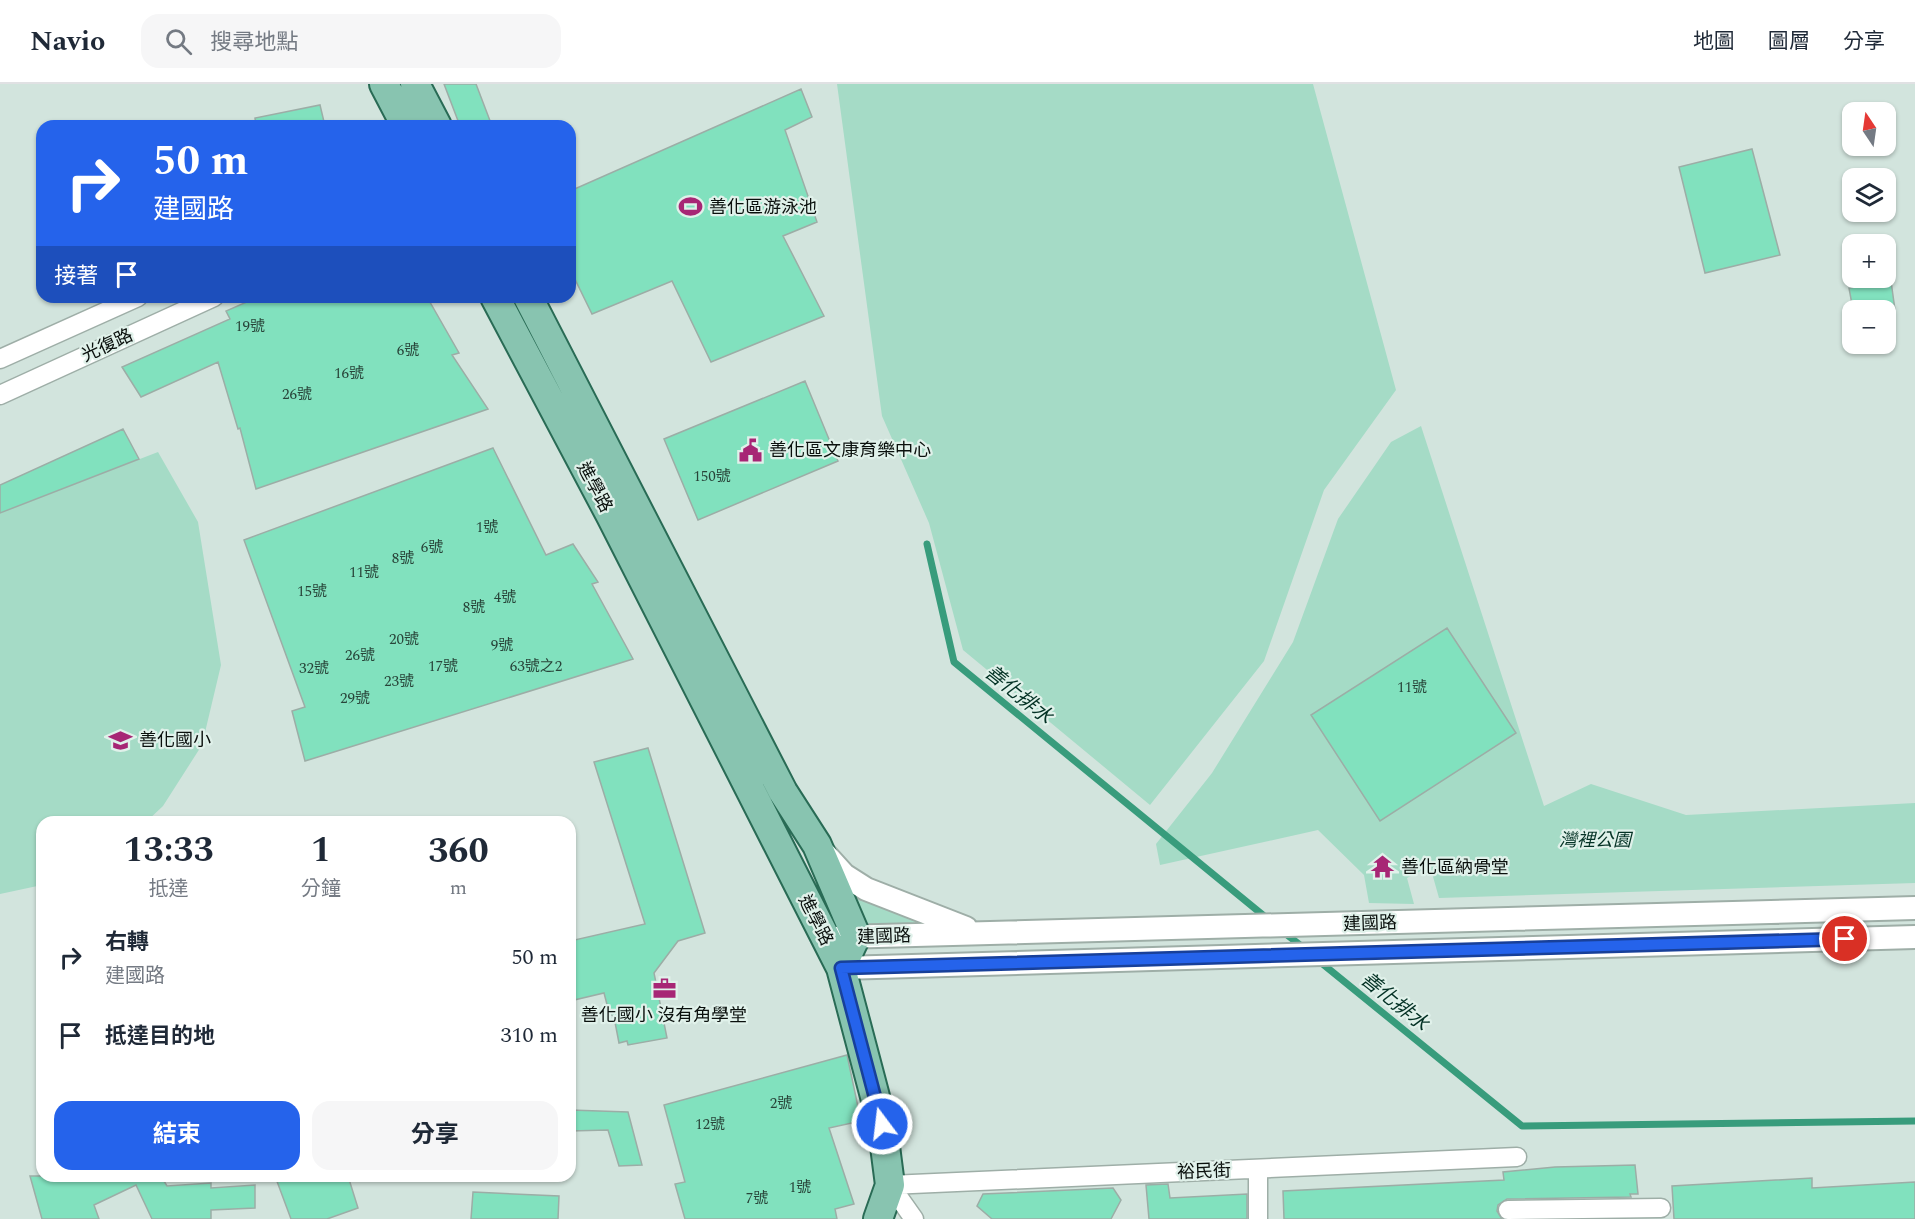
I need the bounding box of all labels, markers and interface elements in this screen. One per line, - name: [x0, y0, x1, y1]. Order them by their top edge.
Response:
- search box: [141, 14, 561, 68]
- text: Navio: [30, 20, 105, 63]
- icon: search: [162, 25, 195, 58]
- text: 搜尋地點: [210, 26, 298, 59]
- text: 地圖: [1693, 26, 1735, 58]
- text: 圖層: [1768, 26, 1810, 58]
- text: 分享: [1843, 26, 1885, 58]
- north arrow: [1842, 102, 1896, 156]
- map controls: [1842, 102, 1896, 354]
- text: 50 m: [153, 130, 248, 193]
- icon: right: [54, 144, 132, 222]
- button: layers: [1842, 168, 1896, 222]
- text: 建國路: [153, 189, 234, 231]
- sports icon: 善化區游泳池: [678, 194, 704, 220]
- place label: 善化區游泳池: [709, 194, 817, 221]
- button: +: [1842, 234, 1896, 288]
- icon: arrive: [110, 258, 143, 291]
- text: 接著: [54, 260, 98, 293]
- button: −: [1842, 300, 1896, 354]
- house number: 19號: [235, 315, 265, 338]
- street label: 光復路: [77, 322, 137, 369]
- house number: 6號: [397, 339, 419, 362]
- house number: 16號: [334, 362, 364, 385]
- house number: 26號: [282, 383, 312, 406]
- public building icon: 善化區文康育樂中心: [738, 437, 764, 463]
- place label: 善化區文康育樂中心: [769, 437, 931, 464]
- street label: 進學路: [570, 457, 619, 517]
- house number: 150號: [693, 465, 731, 488]
- house number: 1號: [476, 516, 498, 539]
- house number: 6號: [421, 536, 443, 559]
- house number: 8號: [392, 547, 414, 570]
- house number: 11號: [349, 561, 379, 584]
- house number: 15號: [297, 580, 327, 603]
- house number: 4號: [494, 586, 516, 609]
- house number: 8號: [463, 596, 485, 619]
- house number: 20號: [389, 628, 419, 651]
- house number: 9號: [491, 634, 513, 657]
- house number: 26號: [345, 644, 375, 667]
- house number: 17號: [428, 655, 458, 678]
- house number: 63號之2: [510, 655, 562, 678]
- house number: 32號: [299, 657, 329, 680]
- water label: 善化排水: [978, 658, 1060, 732]
- house number: 23號: [384, 670, 414, 693]
- house number: 11號: [1397, 676, 1427, 699]
- house number: 29號: [340, 687, 370, 710]
- school or university icon: 善化國小: [108, 727, 134, 753]
- place label: 善化國小: [139, 727, 211, 754]
- text: 13:33: [123, 823, 214, 878]
- text: 1: [311, 823, 331, 878]
- text: 360: [428, 824, 489, 879]
- park label: 灣裡公園: [1559, 827, 1634, 854]
- temple icon: 善化區納骨堂: [1370, 854, 1396, 880]
- place label: 善化區納骨堂: [1401, 854, 1509, 881]
- text: m: [450, 873, 467, 903]
- text: 抵達: [148, 874, 188, 904]
- text: 分鐘: [301, 874, 341, 904]
- street label: 進學路: [791, 890, 840, 950]
- street label: 建國路: [1343, 909, 1397, 938]
- pin: [1819, 913, 1870, 964]
- street label: 建國路: [857, 922, 911, 951]
- icon: arrive: [1828, 922, 1861, 955]
- text: 右轉: [105, 926, 149, 959]
- icon: right: [54, 941, 87, 974]
- text: 50 m: [512, 941, 558, 974]
- text: 建國路: [105, 961, 165, 991]
- water label: 善化排水: [1354, 965, 1436, 1039]
- office icon: 善化國小 沒有角學堂: [651, 976, 677, 1002]
- place label: 善化國小 沒有角學堂: [581, 1002, 747, 1029]
- icon: arrive: [54, 1019, 87, 1052]
- text: 310 m: [501, 1019, 558, 1052]
- text: 抵達目的地: [105, 1020, 215, 1053]
- house number: 2號: [770, 1092, 792, 1115]
- position arrow: [850, 1092, 914, 1156]
- button: 結束: [54, 1101, 300, 1170]
- button: 分享: [312, 1101, 558, 1170]
- house number: 12號: [695, 1113, 725, 1136]
- street label: 裕民街: [1177, 1157, 1231, 1186]
- house number: 1號: [789, 1176, 811, 1199]
- house number: 7號: [746, 1187, 768, 1210]

